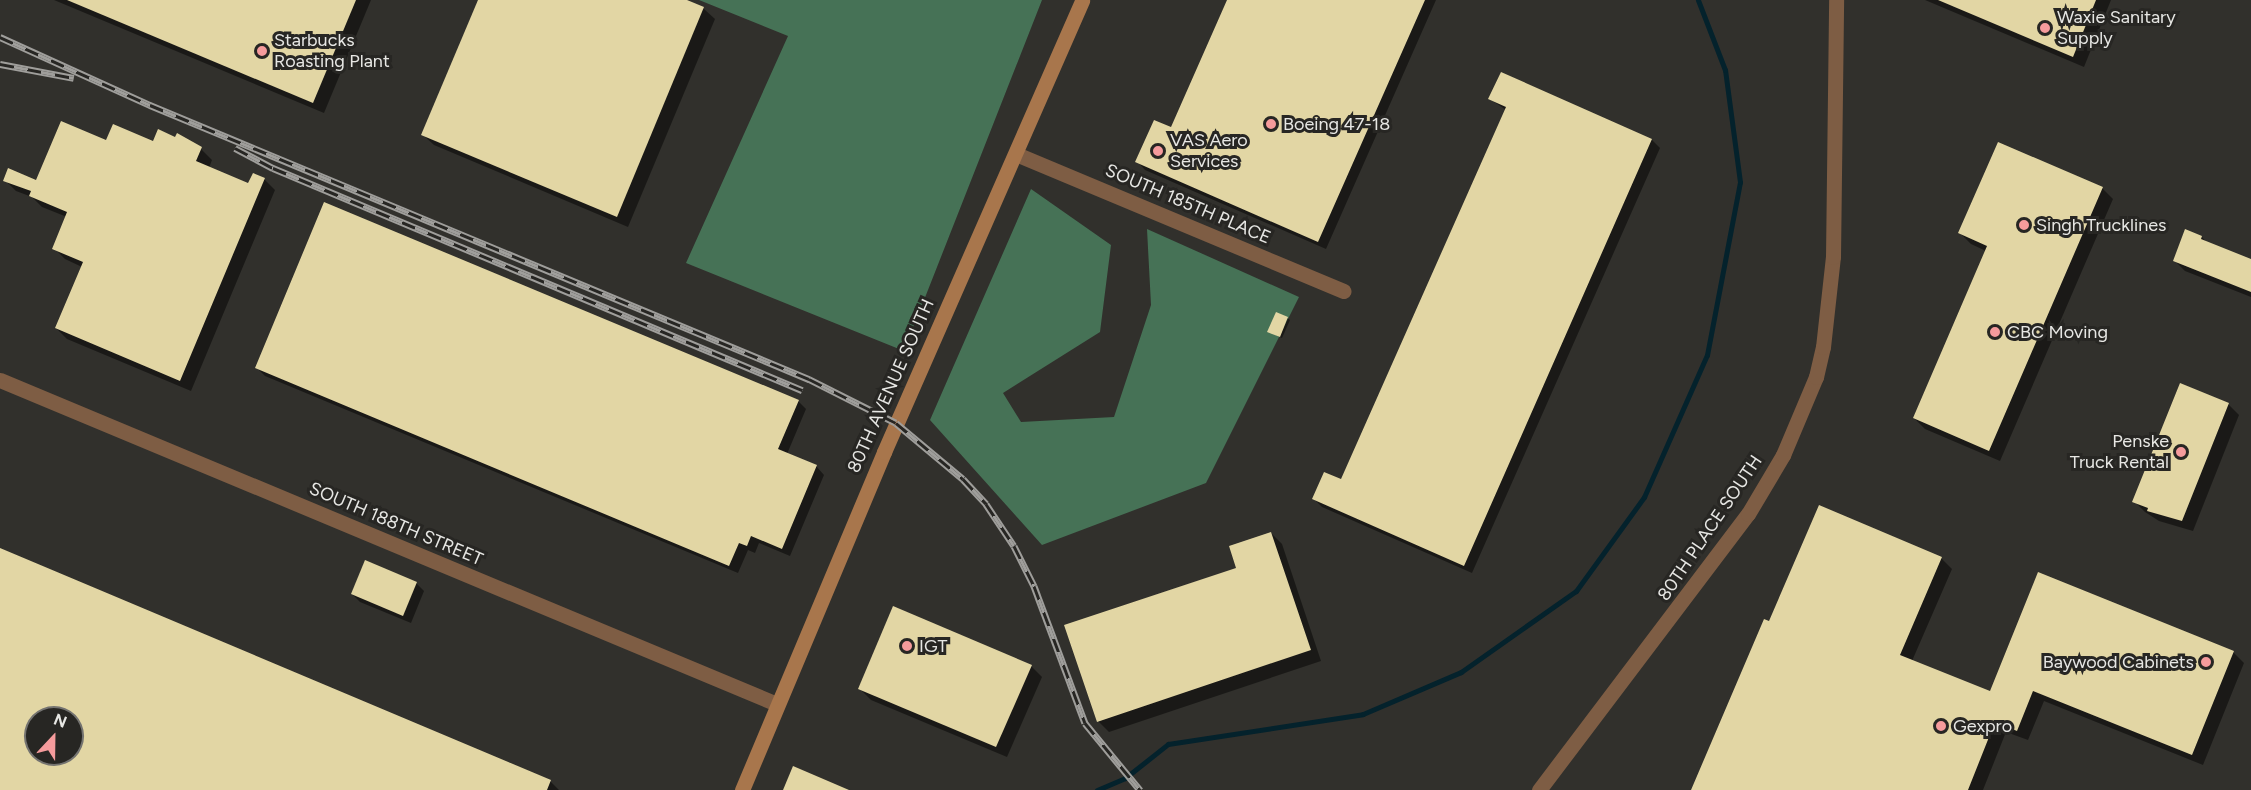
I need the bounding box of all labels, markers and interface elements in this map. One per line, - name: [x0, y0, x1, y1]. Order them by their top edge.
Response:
- place label: Waxie Sanitary Supply: [2057, 7, 2176, 50]
- marker: Waxie Sanitary Supply: [2038, 21, 2052, 35]
- place label: Starbucks Roasting Plant: [274, 30, 390, 72]
- marker: Starbucks Roasting Plant: [255, 44, 269, 58]
- place label: Boeing 47-18: [1283, 113, 1390, 135]
- marker: Boeing 47-18: [1264, 117, 1278, 131]
- place label: VAS Aero Services: [1170, 130, 1248, 172]
- marker: VAS Aero Services: [1151, 144, 1165, 158]
- street label: SOUTH 185TH PLACE: [1102, 159, 1274, 249]
- place label: Singh Trucklines: [2036, 214, 2166, 236]
- marker: Singh Trucklines: [2017, 218, 2031, 232]
- street label: 80TH AVENUE SOUTH: [843, 296, 939, 476]
- place label: CBC Moving: [2007, 321, 2108, 343]
- marker: CBC Moving: [1988, 325, 2002, 339]
- place label: Penske Truck Rental: [2070, 431, 2169, 474]
- marker: Penske Truck Rental: [2174, 445, 2188, 459]
- street label: 80TH PLACE SOUTH: [1653, 451, 1767, 605]
- street label: SOUTH 188TH STREET: [306, 478, 486, 570]
- place label: IGT: [919, 635, 947, 657]
- marker: IGT: [900, 639, 914, 653]
- place label: Baywood Cabinets: [2043, 651, 2194, 673]
- marker: Baywood Cabinets: [2199, 655, 2213, 669]
- north arrow: [24, 706, 84, 766]
- text: N: [51, 710, 69, 732]
- place label: Gexpro: [1953, 715, 2012, 737]
- marker: Gexpro: [1934, 719, 1948, 733]

